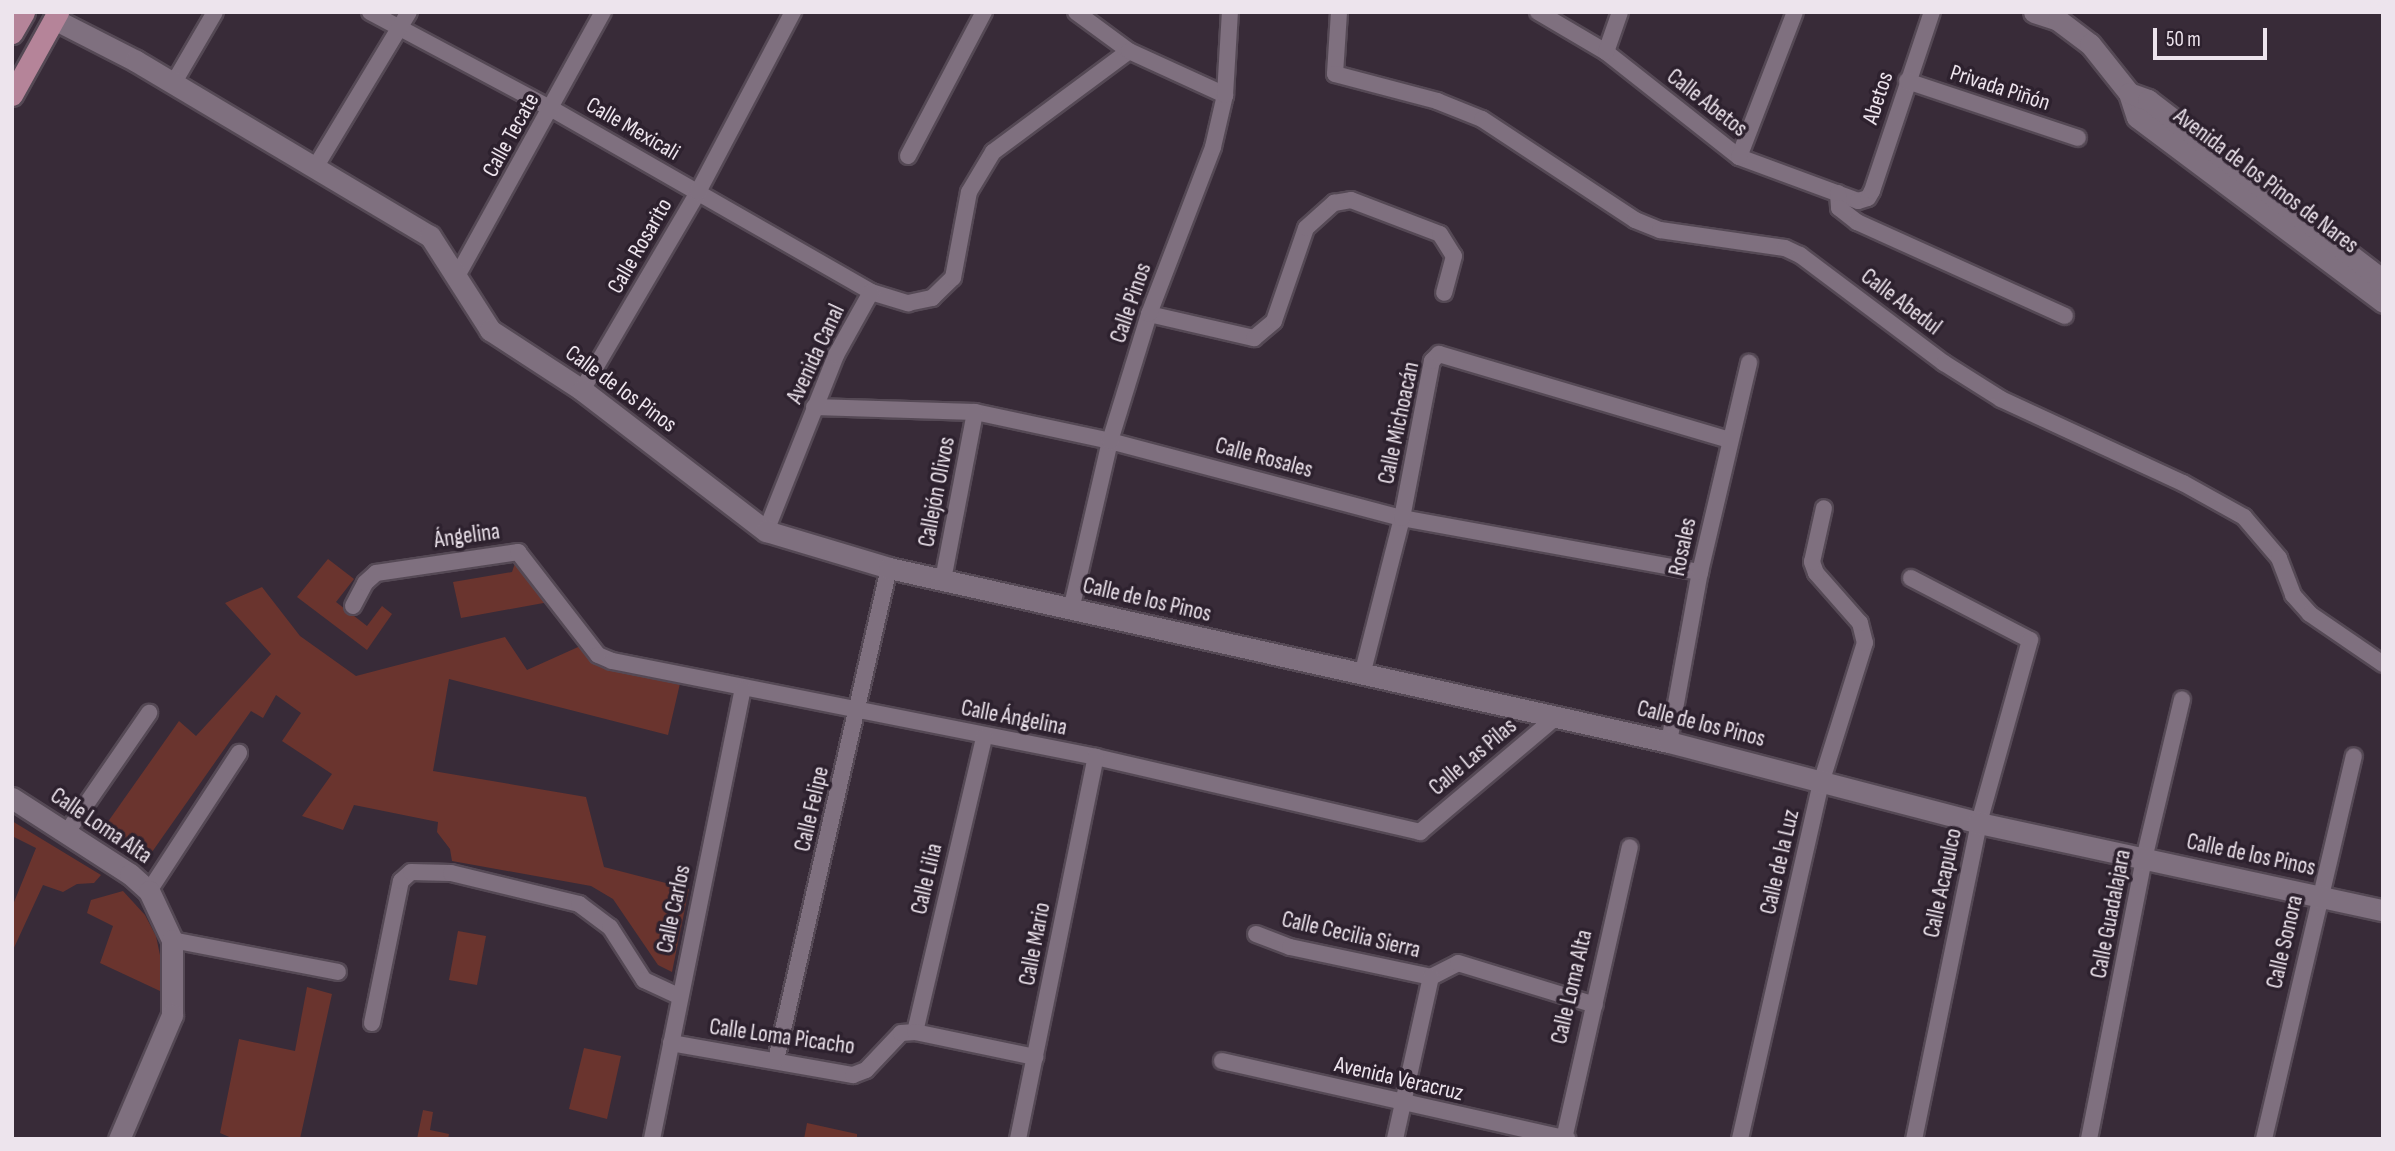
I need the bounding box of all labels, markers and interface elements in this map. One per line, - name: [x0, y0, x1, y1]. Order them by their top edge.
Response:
- scale bar: [2157, 14, 2271, 58]
- text: 50 m: [2166, 27, 2201, 52]
- street label: Privada Piñón: [1947, 59, 2053, 117]
- street label: Calle Abetos: [1661, 63, 1753, 143]
- street label: Abetos: [1857, 68, 1899, 128]
- street label: Calle Tecate: [477, 88, 545, 182]
- street label: Calle Mexicali: [581, 91, 685, 167]
- street label: Avenida de los Pinos de Nares: [2168, 103, 2364, 259]
- street label: Calle Rosarito: [602, 194, 678, 298]
- street label: Calle Pinos: [1104, 259, 1158, 347]
- street label: Calle Abedul: [1855, 263, 1947, 341]
- street label: Avenida Canal: [781, 300, 851, 408]
- street label: Calle de los Pinos: [560, 339, 682, 439]
- street label: Calle Michoacán: [1373, 359, 1425, 487]
- street label: Calle Rosales: [1212, 432, 1316, 484]
- street label: Callejón Olivos: [913, 435, 961, 549]
- street label: Rosales: [1663, 515, 1703, 579]
- street label: Ángelina: [432, 518, 502, 554]
- street label: Calle de los Pinos: [1080, 572, 1214, 628]
- street label: Calle Ángelina: [959, 694, 1069, 742]
- street label: Calle de los Pinos: [1634, 695, 1768, 753]
- street label: Calle Las Pilas: [1424, 712, 1522, 802]
- street label: Calle Felipe: [789, 764, 835, 854]
- street label: Calle Loma Alta: [45, 782, 157, 870]
- street label: Calle de la Luz: [1755, 807, 1805, 917]
- street label: Calle Acapulco: [1918, 826, 1968, 940]
- street label: Calle de los Pinos: [2184, 828, 2318, 882]
- street label: Calle Lilia: [905, 841, 949, 917]
- street label: Calle Guadalajara: [2085, 847, 2137, 981]
- street label: Calle Carlos: [651, 862, 697, 956]
- street label: Calle Sonora: [2261, 893, 2309, 991]
- street label: Calle Mario: [1013, 900, 1057, 988]
- street label: Calle Cecilia Sierra: [1279, 906, 1423, 964]
- street label: Calle Loma Alta: [1545, 927, 1599, 1047]
- street label: Calle Loma Picacho: [708, 1013, 856, 1061]
- street label: Avenida Veracruz: [1332, 1051, 1466, 1107]

